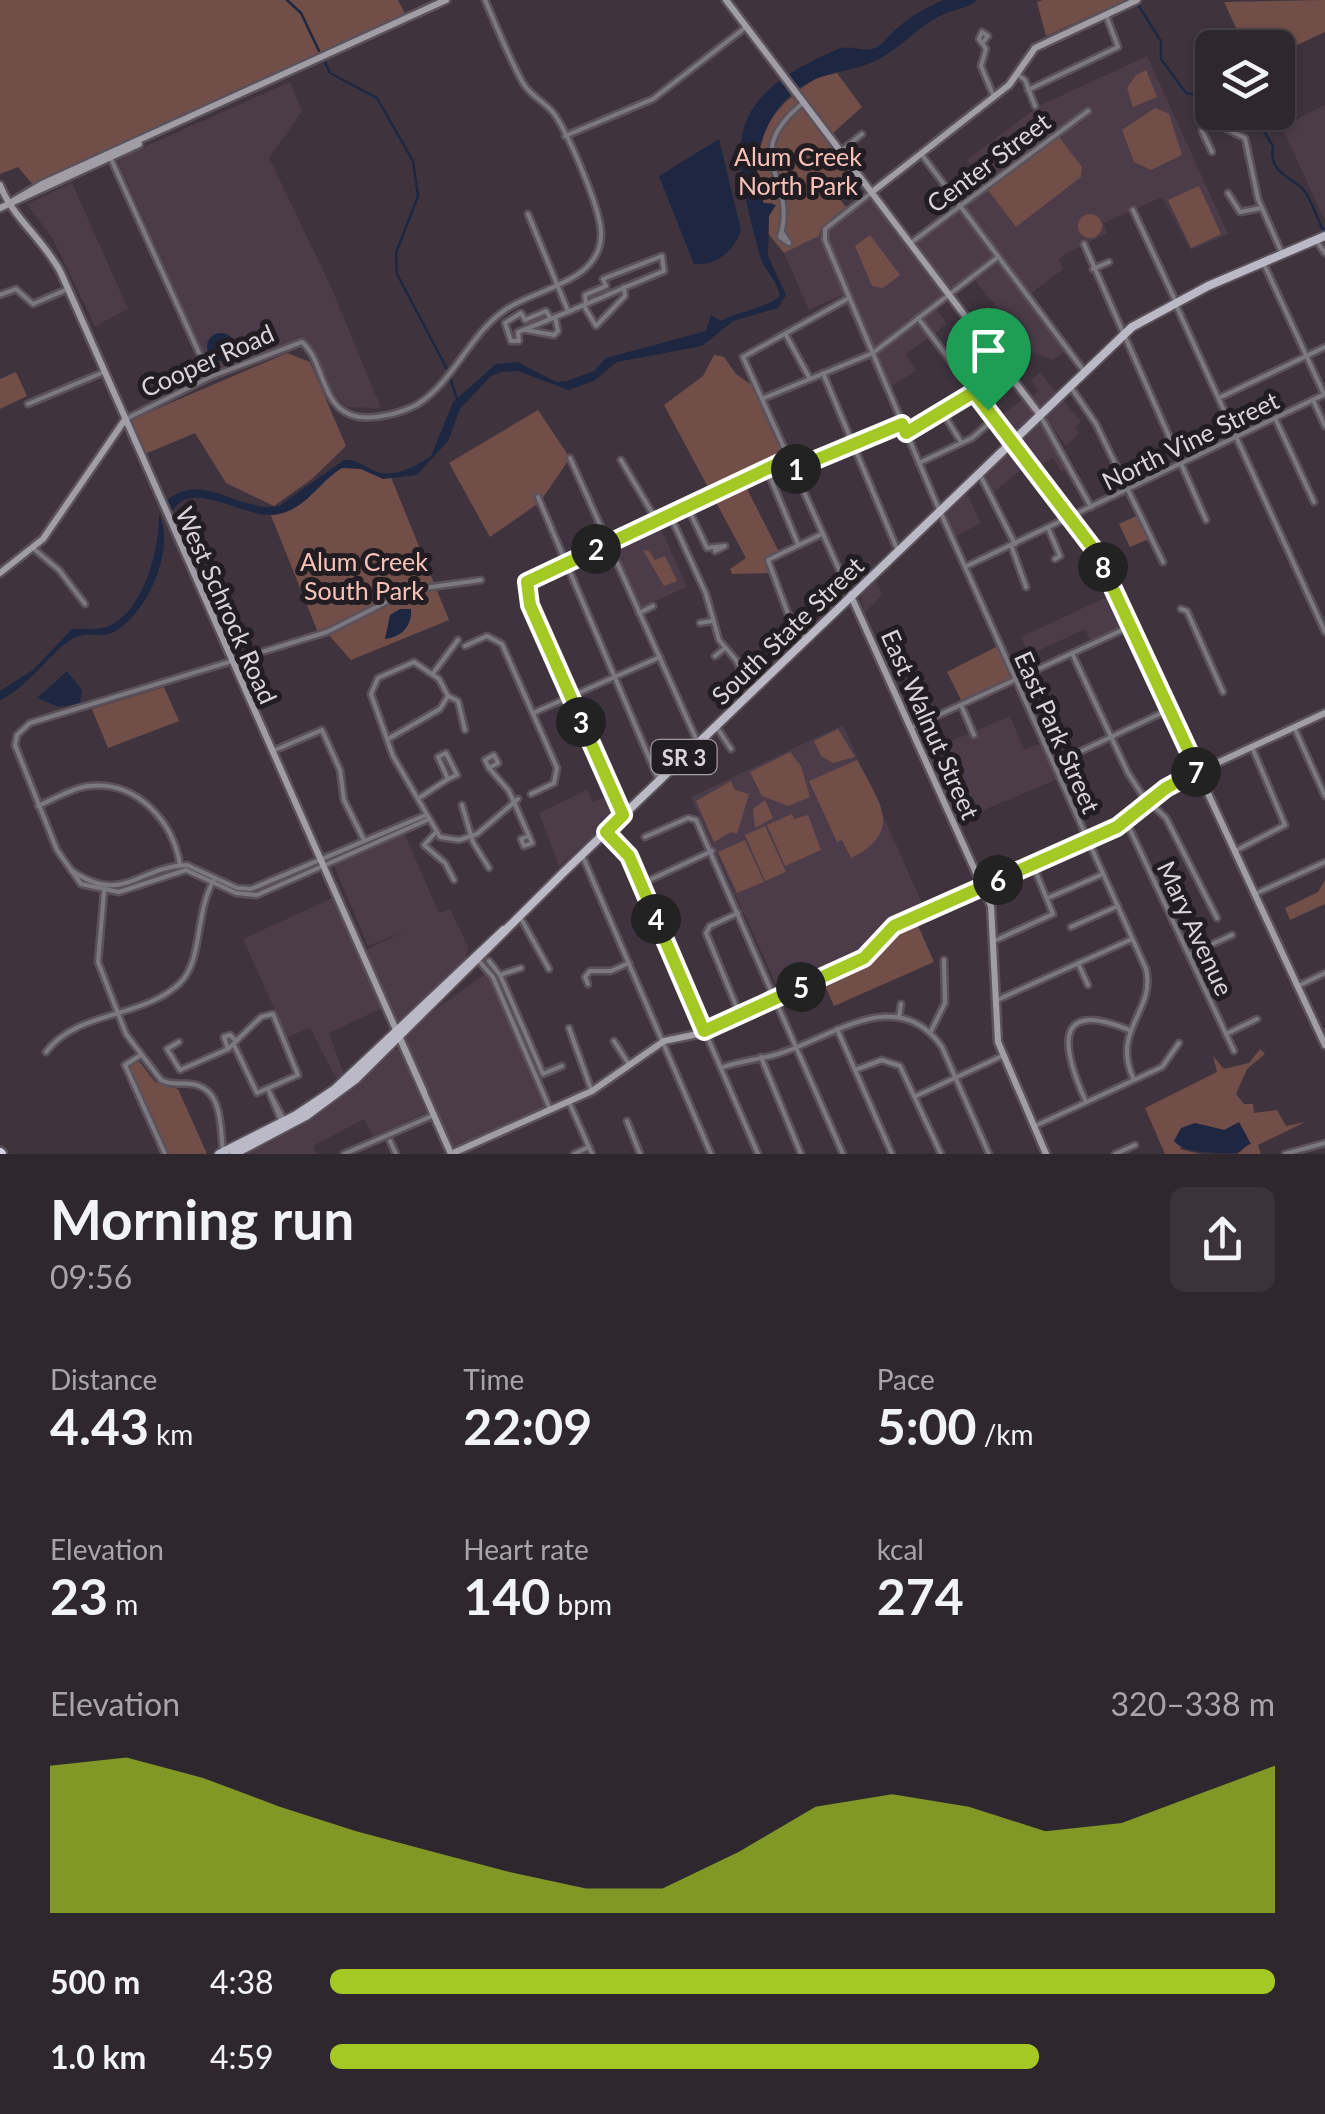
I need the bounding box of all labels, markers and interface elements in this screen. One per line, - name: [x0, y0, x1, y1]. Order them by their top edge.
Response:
- map controls: [1195, 30, 1295, 130]
- button: layers: [1195, 30, 1295, 130]
- street label: Center Street: [921, 106, 1055, 218]
- park label: Alum Creek North Park: [734, 141, 862, 200]
- pin: [946, 308, 1031, 411]
- street label: Cooper Road: [136, 317, 278, 403]
- icon: arrive: [961, 323, 1016, 378]
- street label: North Vine Street: [1097, 384, 1283, 496]
- pin: 1: [771, 444, 821, 494]
- text: 1: [788, 452, 804, 486]
- street label: West Schrock Road: [170, 502, 284, 708]
- pin: 2: [571, 524, 621, 574]
- text: 2: [588, 532, 604, 566]
- pin: 8: [1078, 542, 1128, 592]
- park label: Alum Creek South Park: [300, 546, 428, 605]
- street label: South State Street: [705, 550, 869, 710]
- text: 8: [1095, 550, 1111, 584]
- street label: East Walnut Street: [876, 625, 986, 824]
- street label: East Park Street: [1009, 646, 1107, 818]
- pin: 3: [556, 697, 606, 747]
- text: 3: [573, 705, 589, 739]
- road number: SR 3: [652, 740, 716, 774]
- pin: 7: [1171, 747, 1221, 797]
- text: 7: [1188, 755, 1204, 789]
- pin: 6: [973, 855, 1023, 905]
- street label: Mary Avenue: [1152, 856, 1240, 1000]
- text: 6: [990, 863, 1006, 897]
- pin: 4: [631, 894, 681, 944]
- text: 4: [648, 902, 664, 936]
- pin: 5: [776, 962, 826, 1012]
- text: 5: [793, 970, 809, 1004]
- text: Morning run: [50, 1186, 354, 1252]
- button: share: [1170, 1187, 1275, 1292]
- text: 09:56: [50, 1257, 132, 1296]
- text: Distance: [50, 1362, 157, 1396]
- text: Time: [463, 1362, 524, 1396]
- text: Pace: [877, 1362, 935, 1396]
- text: 4.43: [50, 1396, 149, 1456]
- text: 22:09: [463, 1396, 592, 1456]
- text: 5:00: [877, 1396, 977, 1456]
- text: km: [149, 1417, 193, 1451]
- text: /km: [977, 1417, 1034, 1451]
- text: Elevation: [50, 1532, 164, 1566]
- text: Heart rate: [463, 1532, 589, 1566]
- text: kcal: [877, 1532, 924, 1566]
- text: 23: [50, 1566, 108, 1626]
- text: 140: [463, 1566, 550, 1626]
- text: 274: [877, 1566, 964, 1626]
- text: m: [108, 1587, 138, 1621]
- text: bpm: [550, 1587, 612, 1621]
- text: Elevation: [50, 1684, 180, 1723]
- text: 320–338 m: [1111, 1684, 1275, 1723]
- text: 500 m: [50, 1962, 140, 2001]
- text: 4:38: [210, 1962, 274, 2001]
- text: 1.0 km: [50, 2037, 146, 2076]
- text: 4:59: [210, 2037, 274, 2076]

